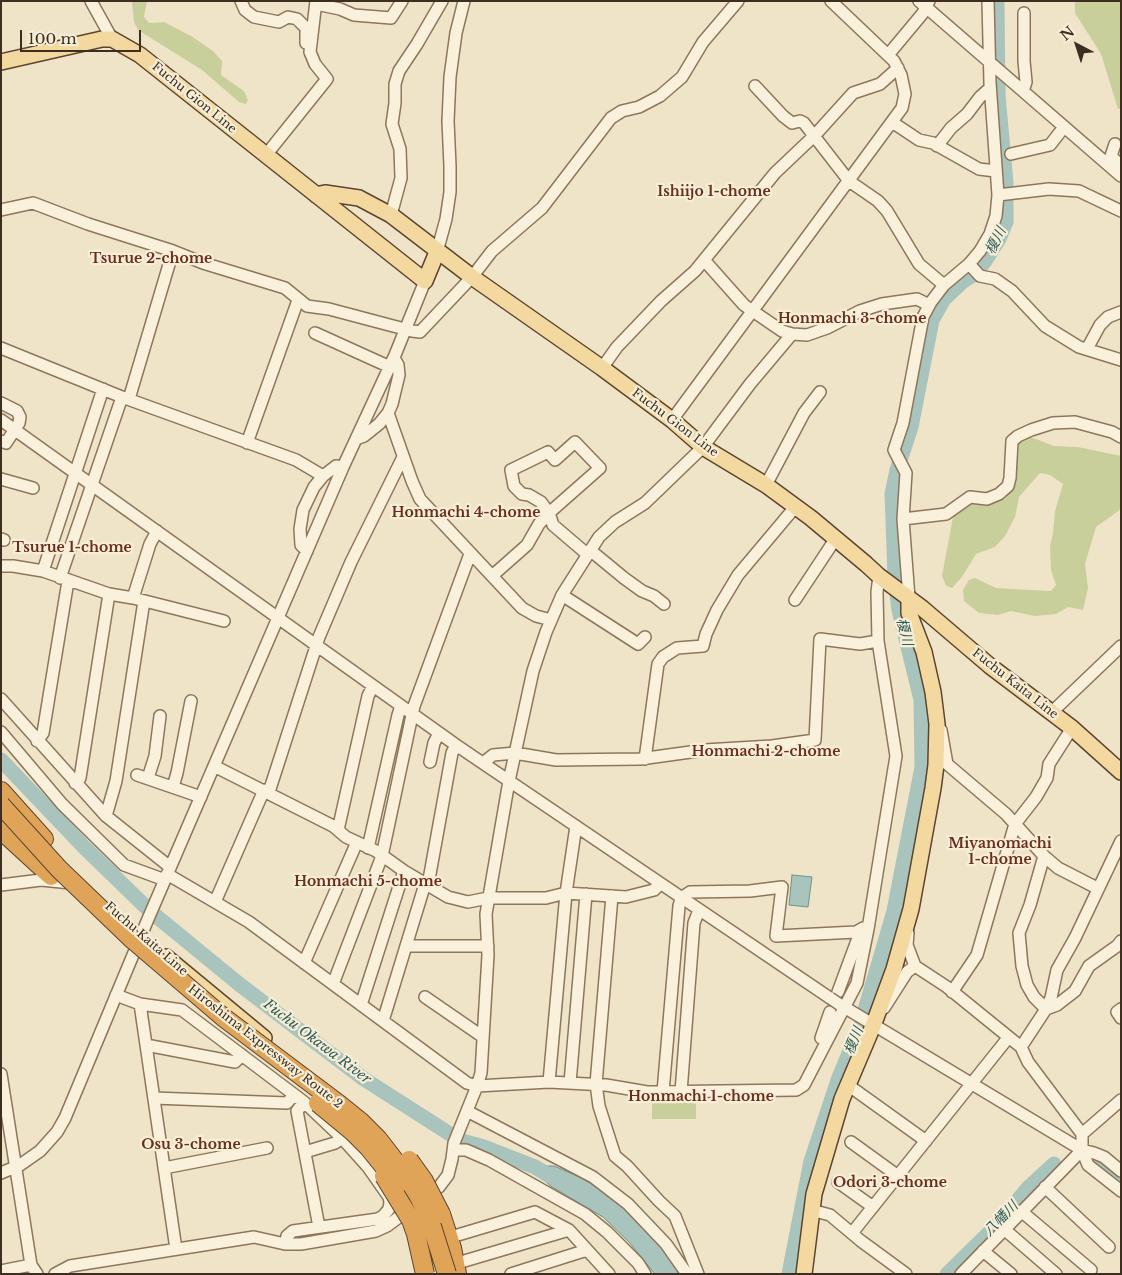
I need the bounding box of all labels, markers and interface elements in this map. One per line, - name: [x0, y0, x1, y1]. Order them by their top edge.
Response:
- scale bar: [22, 20, 144, 52]
- north arrow: [1052, 20, 1102, 70]
- text: N: [1057, 22, 1078, 45]
- text: 100 m: [28, 29, 77, 48]
- street label: Fuchu Gion Line: [149, 60, 239, 136]
- district label: Ishiijo 1-chome: [657, 184, 771, 200]
- water label: 榎川: [982, 225, 1010, 257]
- district label: Tsurue 2-chome: [90, 251, 212, 267]
- district label: Honmachi 3-chome: [778, 311, 926, 327]
- street label: Fuchu Gion Line: [629, 386, 721, 460]
- district label: Honmachi 4-chome: [391, 505, 541, 521]
- district label: Tsurue 1-chome: [12, 540, 132, 556]
- water label: 榎川: [892, 616, 916, 648]
- street label: Fuchu Kaita Line: [969, 646, 1061, 722]
- district label: Honmachi 2-chome: [692, 744, 840, 760]
- district label: Miyanomachi 1-chome: [948, 836, 1052, 869]
- district label: Honmachi 5-chome: [294, 874, 442, 890]
- street label: Fuchu Kaita Line: [102, 899, 190, 979]
- street label: Hiroshima Expressway Route 2: [185, 982, 345, 1112]
- water label: Fuchu Okawa River: [260, 996, 374, 1088]
- water label: 榎川: [841, 1025, 867, 1057]
- district label: Honmachi 1-chome: [628, 1089, 774, 1105]
- district label: Osu 3-chome: [141, 1137, 241, 1153]
- district label: Odori 3-chome: [833, 1175, 947, 1191]
- water label: 八幡川: [980, 1198, 1022, 1240]

